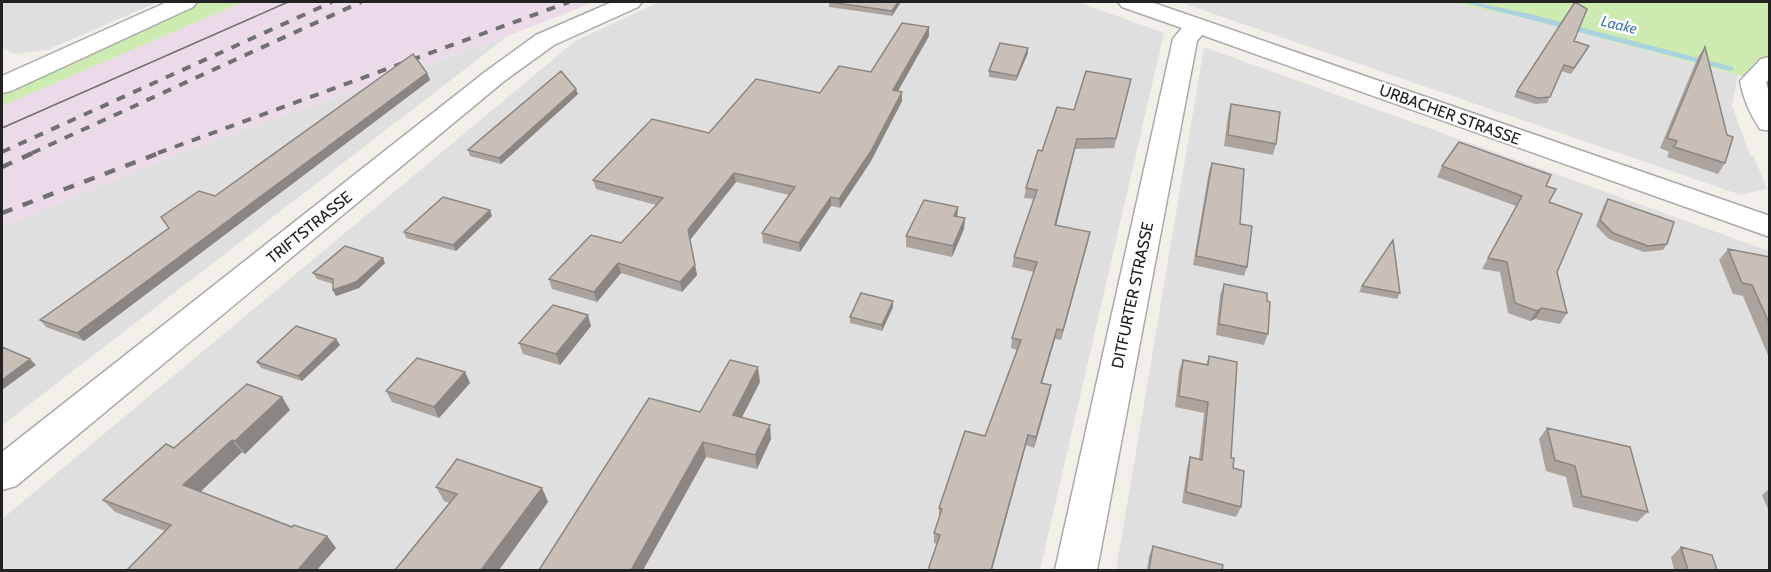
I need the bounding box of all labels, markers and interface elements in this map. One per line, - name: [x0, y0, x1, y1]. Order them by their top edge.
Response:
- water label: Laake: [1599, 12, 1639, 38]
- street label: URBACHER STRASSE: [1377, 80, 1523, 149]
- street label: TRIFTSTRASSE: [263, 187, 356, 268]
- street label: DITFURTER STRASSE: [1108, 220, 1157, 370]

